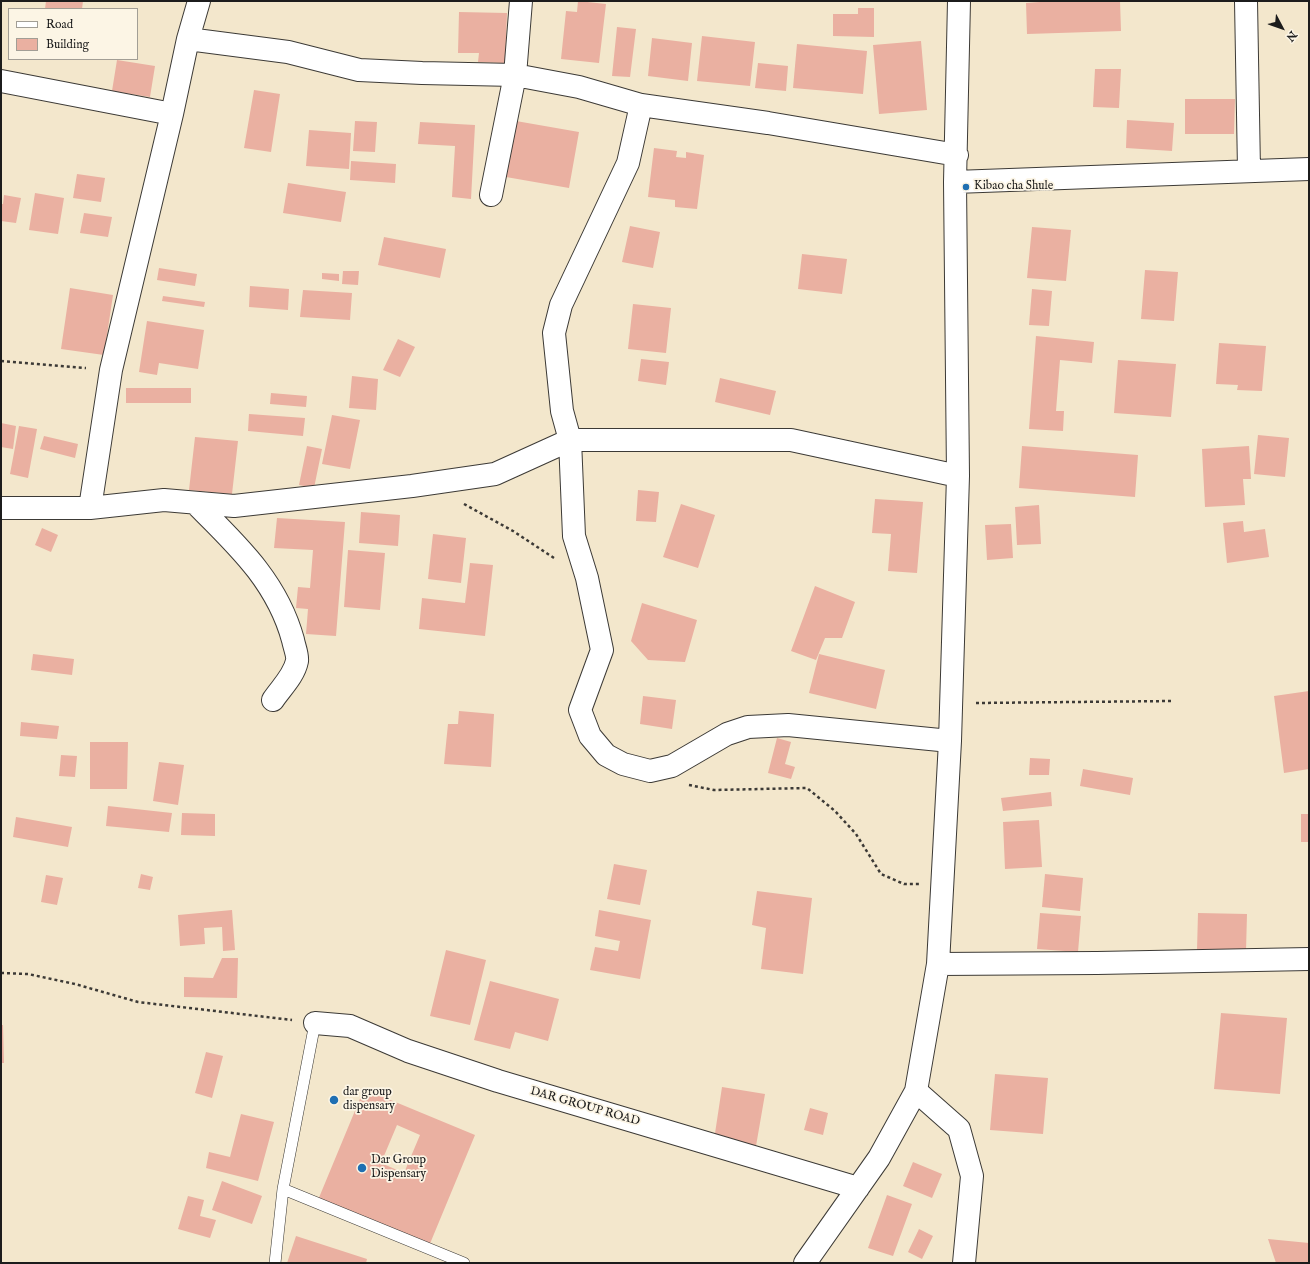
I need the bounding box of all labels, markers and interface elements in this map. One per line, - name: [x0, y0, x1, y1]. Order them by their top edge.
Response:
- legend: [8, 8, 138, 60]
- north arrow: [1262, 8, 1302, 48]
- text: Road: [46, 17, 73, 32]
- text: N: [1283, 28, 1299, 44]
- text: Building: [46, 37, 89, 52]
- place label: Kibao cha Shule: [974, 180, 1053, 194]
- marker: Kibao cha Shule: [961, 182, 971, 192]
- street label: DAR GROUP ROAD: [529, 1084, 641, 1130]
- place label: dar group dispensary: [343, 1086, 395, 1114]
- marker: dar group dispensary: [328, 1094, 340, 1106]
- place label: Dar Group Dispensary: [371, 1154, 426, 1182]
- marker: Dar Group Dispensary: [356, 1162, 368, 1174]

